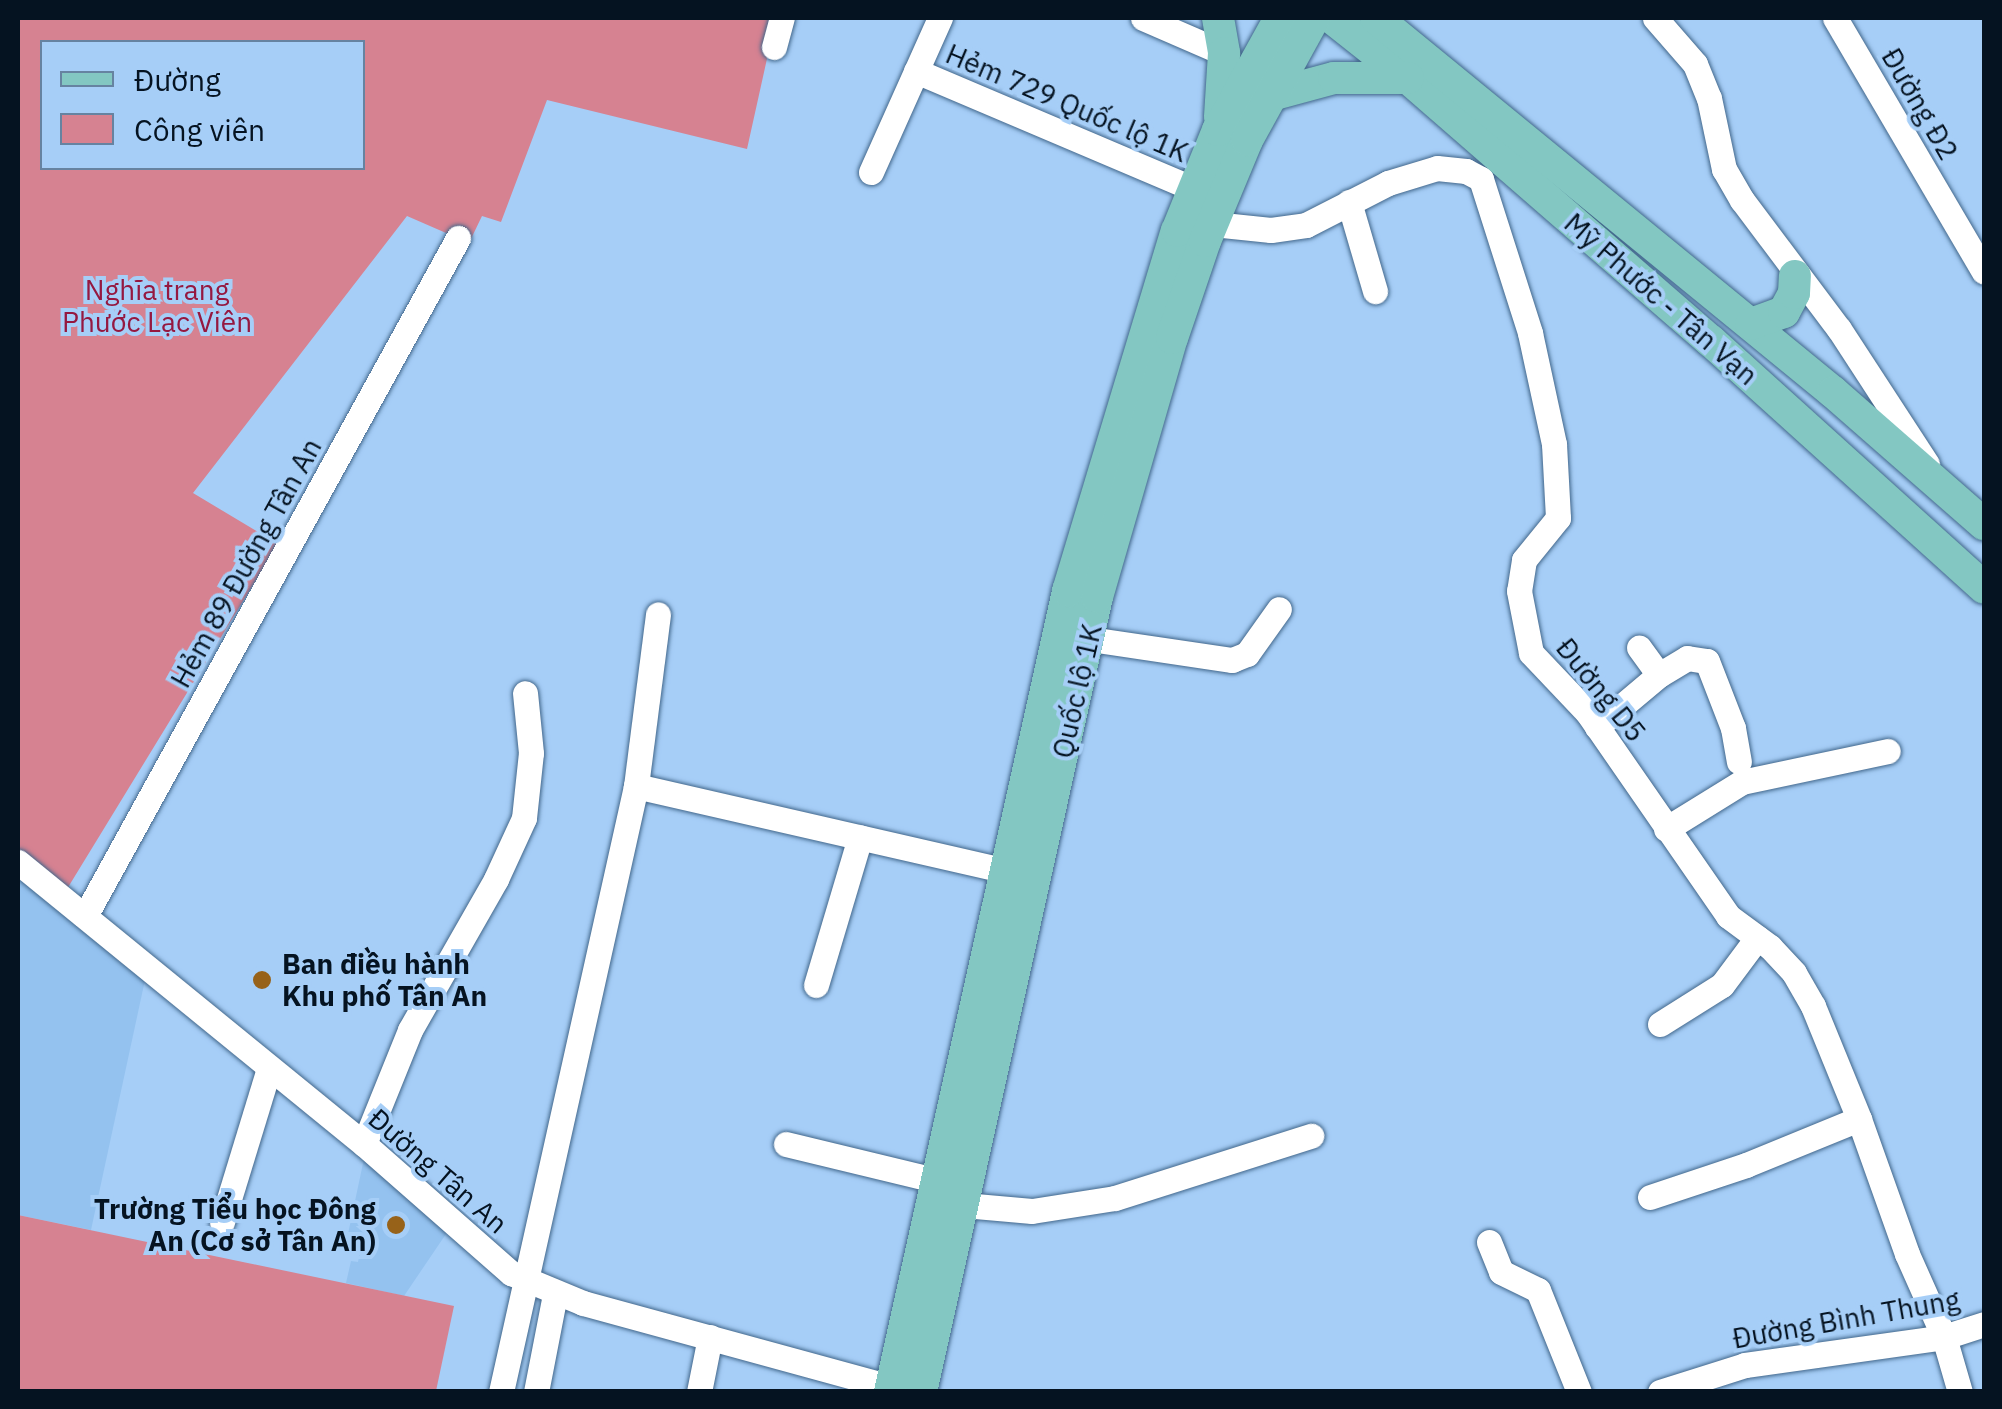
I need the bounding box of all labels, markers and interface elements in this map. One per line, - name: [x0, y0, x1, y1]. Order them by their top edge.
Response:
- street label: Hẻm 729 Quốc lộ 1K: [941, 37, 1193, 169]
- legend: [40, 40, 365, 170]
- street label: Đường Đ2: [1875, 42, 1965, 166]
- text: Đường: [134, 60, 221, 99]
- text: Công viên: [134, 110, 265, 149]
- street label: Mỹ Phước - Tân Vạn: [1558, 206, 1764, 392]
- park label: Nghĩa trang Phước Lạc Viên: [62, 273, 252, 339]
- street label: Hẻm 89 Đường Tân An: [164, 433, 328, 693]
- street label: Quốc lộ 1K: [1045, 621, 1109, 761]
- street label: Đường D5: [1549, 632, 1653, 748]
- place label: Ban điều hành Khu phố Tân An: [282, 947, 487, 1013]
- marker: Ban điều hành Khu phố Tân An: [251, 969, 273, 991]
- street label: Đường Tân An: [362, 1102, 514, 1240]
- place label: Trường Tiểu học Đông An (Cơ sở Tân An): [94, 1192, 376, 1258]
- marker: Trường Tiểu học Đông An (Cơ sở Tân An): [385, 1214, 407, 1236]
- street label: Đường Bình Thung: [1730, 1282, 1962, 1356]

